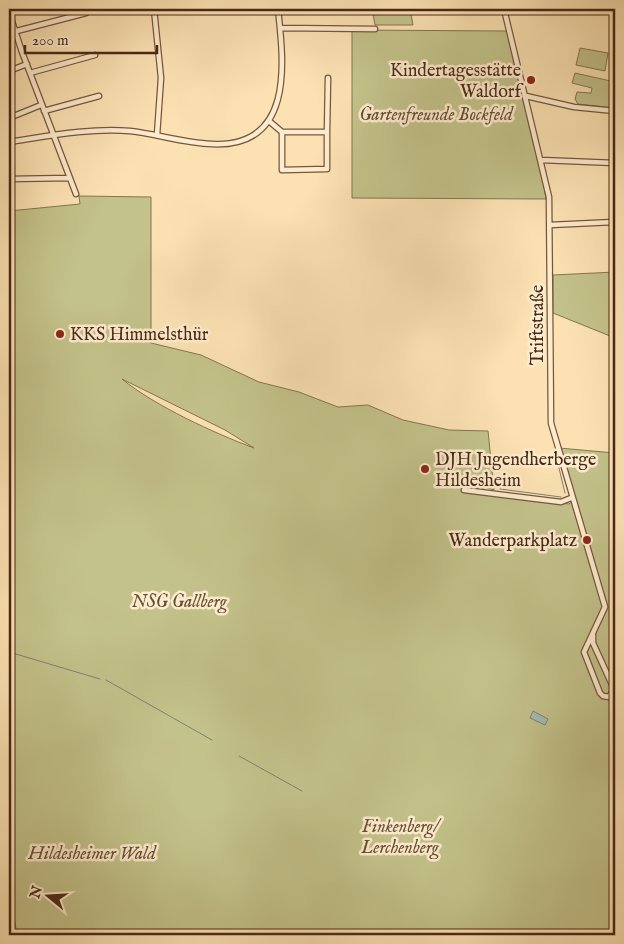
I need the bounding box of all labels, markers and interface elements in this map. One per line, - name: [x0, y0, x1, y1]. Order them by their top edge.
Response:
- scale bar: [25, 22, 158, 54]
- text: 200 m: [32, 31, 69, 50]
- place label: Kindertagesstätte Waldorf: [390, 60, 524, 104]
- marker: Kindertagesstätte Waldorf: [525, 74, 537, 86]
- park label: Gartenfreunde Bockfeld: [359, 104, 514, 127]
- street label: Triftstraße: [527, 285, 550, 365]
- place label: KKS Himmelsthür: [70, 324, 209, 347]
- marker: KKS Himmelsthür: [54, 328, 66, 340]
- place label: DJH Jugendherberge Hildesheim: [435, 449, 596, 493]
- marker: DJH Jugendherberge Hildesheim: [419, 463, 431, 475]
- place label: Wanderparkplatz: [449, 530, 577, 553]
- marker: Wanderparkplatz: [581, 534, 593, 546]
- park label: NSG Gallberg: [132, 591, 228, 614]
- park label: Finkenberg/ Lerchenberg: [360, 816, 442, 860]
- park label: Hildesheimer Wald: [27, 843, 157, 866]
- north arrow: [22, 872, 72, 922]
- text: N: [26, 884, 47, 902]

